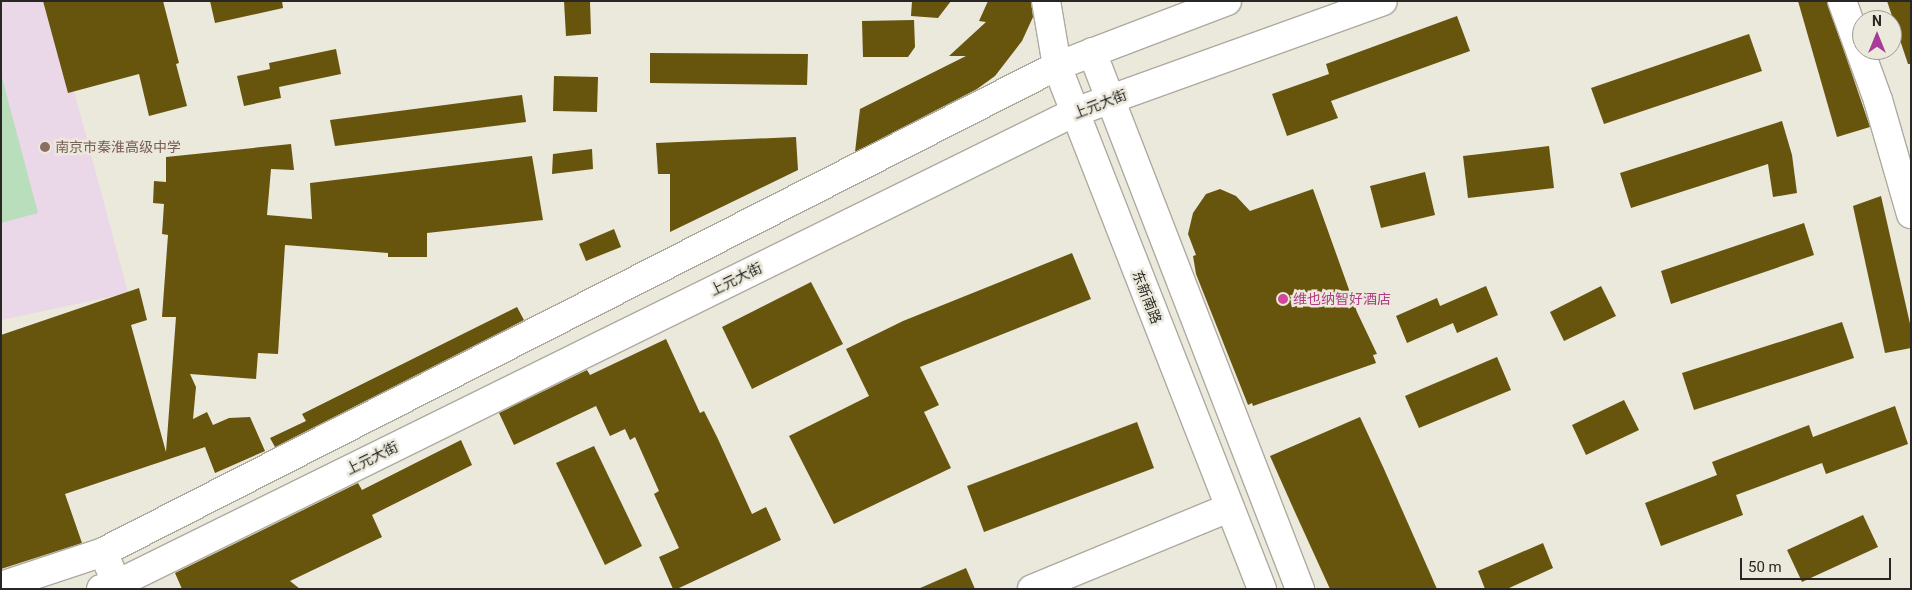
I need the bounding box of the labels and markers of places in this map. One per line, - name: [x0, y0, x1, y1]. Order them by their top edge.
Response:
- place label: 南京市秦淮高级中学: [55, 139, 181, 155]
- marker: 南京市秦淮高级中学: [39, 141, 51, 153]
- place label: 维也纳智好酒店: [1293, 291, 1391, 307]
- marker: 维也纳智好酒店: [1277, 293, 1289, 305]

